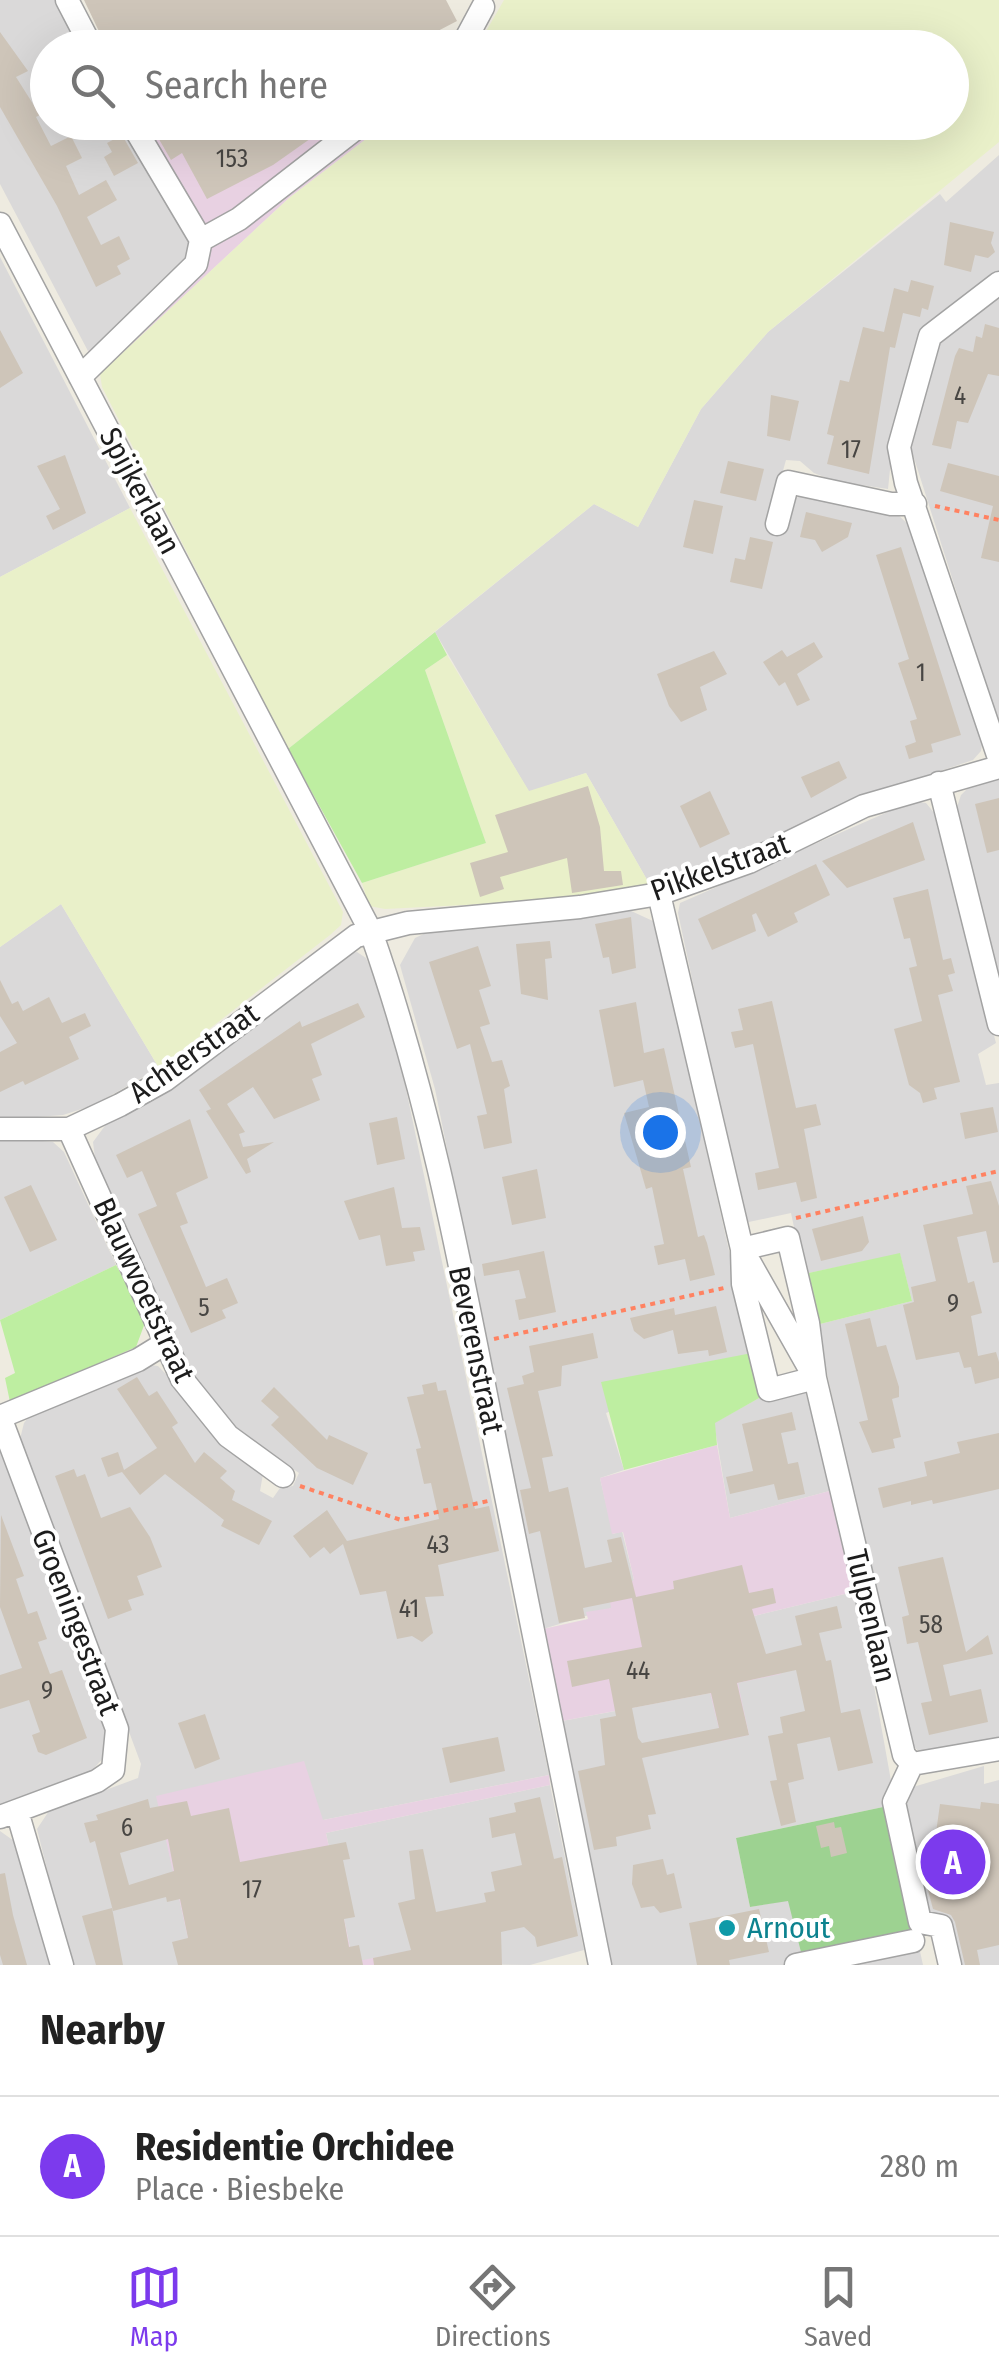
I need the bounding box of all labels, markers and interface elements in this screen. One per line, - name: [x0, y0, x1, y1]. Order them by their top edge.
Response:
- search box: [30, 30, 969, 140]
- icon: search: [65, 58, 120, 113]
- text: Search here: [145, 62, 328, 108]
- house number: 153: [216, 144, 248, 174]
- house number: 4: [954, 381, 966, 411]
- street label: Spijkerlaan: [92, 422, 188, 560]
- house number: 17: [841, 435, 861, 465]
- house number: 1: [916, 658, 926, 688]
- street label: Pikkelstraat: [646, 825, 794, 909]
- street label: Achterstraat: [122, 995, 266, 1111]
- your location: [635, 1107, 686, 1158]
- street label: Blauwvoetstraat: [86, 1192, 202, 1388]
- street label: Beverenstraat: [441, 1263, 511, 1437]
- house number: 9: [947, 1289, 959, 1319]
- house number: 5: [198, 1293, 210, 1323]
- street label: Groeningestraat: [24, 1524, 128, 1720]
- house number: 43: [426, 1530, 450, 1560]
- street label: Tulpenlaan: [838, 1546, 904, 1686]
- house number: 41: [399, 1594, 419, 1624]
- house number: 58: [919, 1610, 943, 1640]
- house number: 44: [626, 1656, 650, 1686]
- house number: 9: [41, 1676, 53, 1706]
- house number: 6: [121, 1813, 133, 1843]
- pin: A: [920, 1824, 986, 1900]
- house number: 17: [242, 1875, 262, 1905]
- place label: Arnout: [747, 1910, 831, 1946]
- marker: Arnout: [716, 1917, 738, 1939]
- text: Nearby: [40, 2005, 165, 2055]
- text: Residentie Orchidee: [135, 2124, 454, 2170]
- text: A: [64, 2147, 81, 2185]
- text: 280 m: [880, 2147, 959, 2185]
- text: Place · Biesbeke: [135, 2170, 344, 2208]
- tab: Map: [127, 2260, 182, 2353]
- tab: Directions: [435, 2260, 551, 2353]
- tab: Saved: [804, 2260, 872, 2353]

